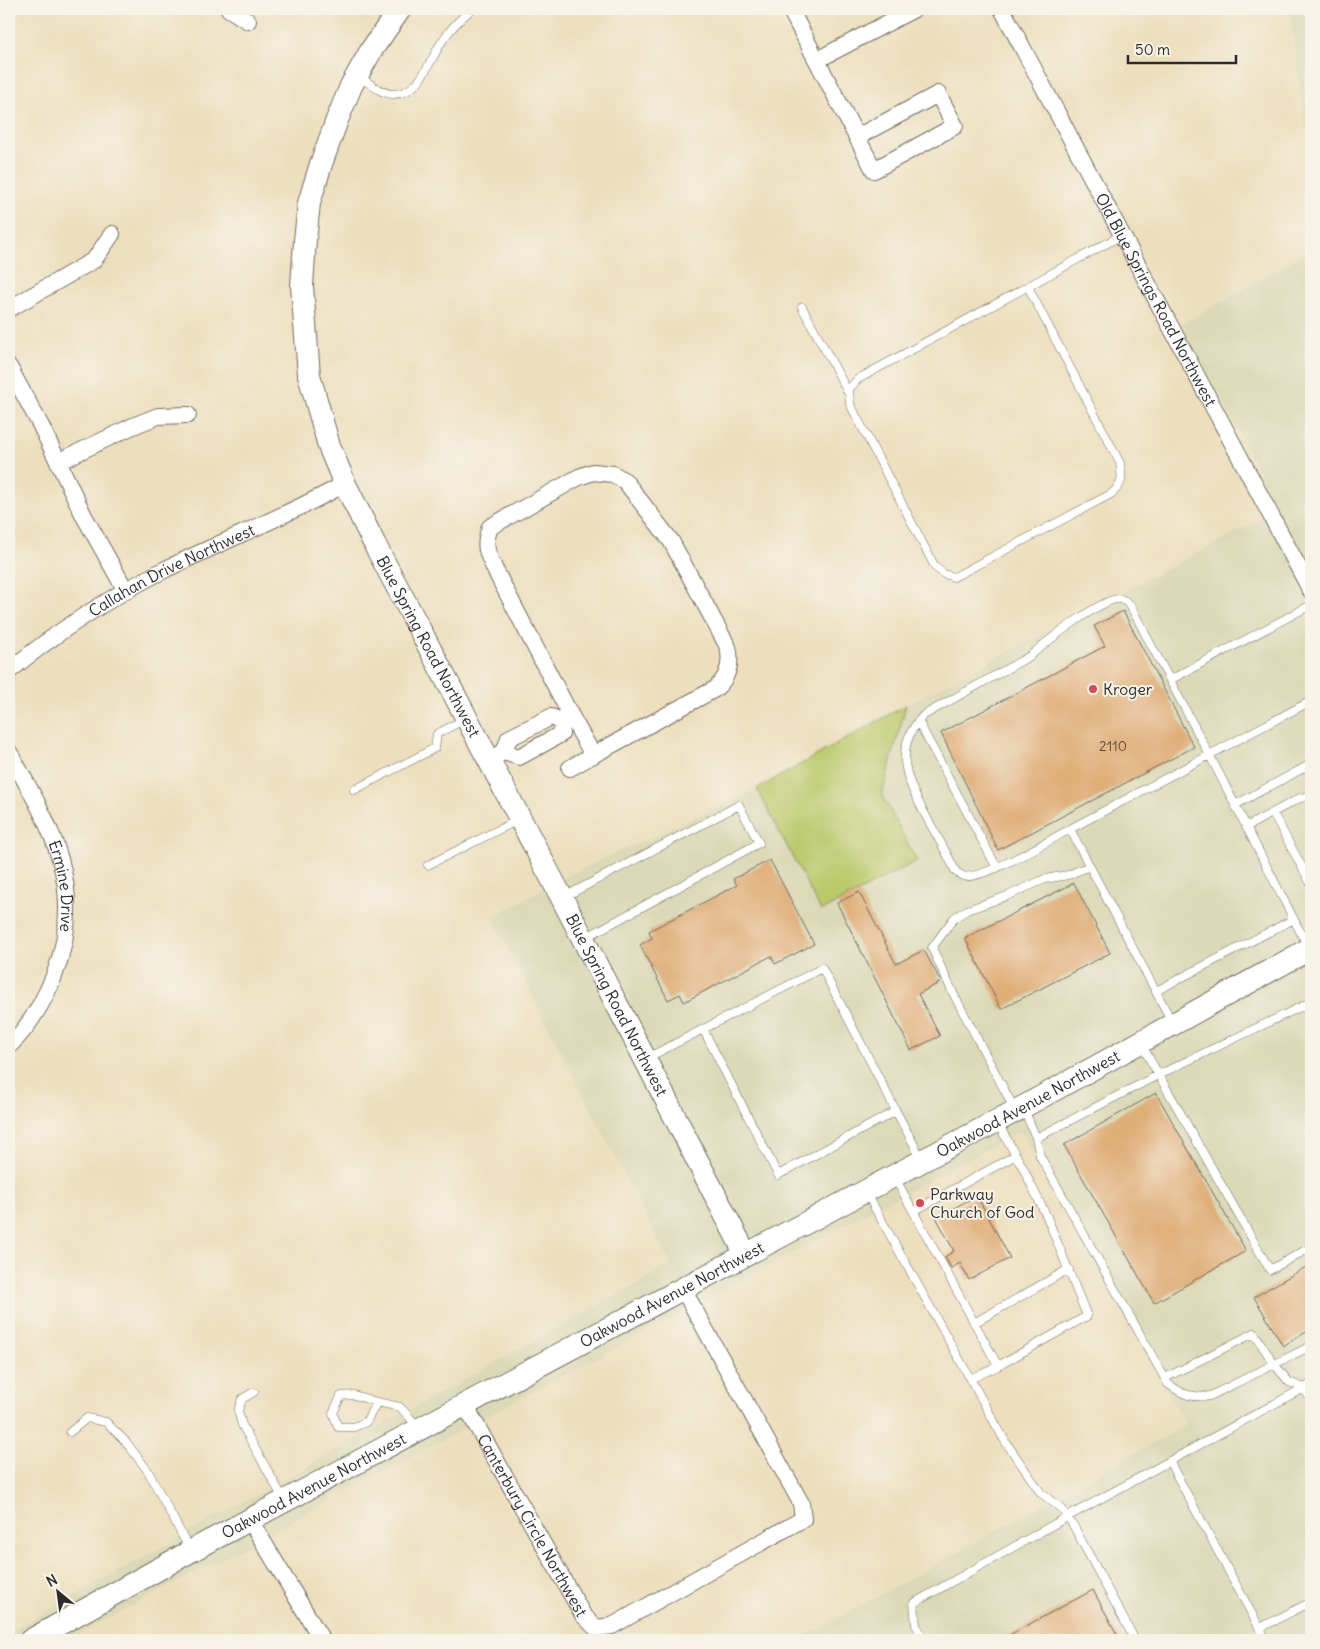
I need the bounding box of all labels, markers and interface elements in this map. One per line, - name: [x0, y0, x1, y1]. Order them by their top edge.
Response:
- scale bar: [1128, 32, 1235, 64]
- text: 50 m: [1135, 40, 1170, 59]
- street label: Old Blue Springs Road Northwest: [1091, 189, 1221, 410]
- street label: Callahan Drive Northwest: [85, 519, 258, 621]
- street label: Blue Spring Road Northwest: [372, 552, 485, 741]
- place label: Kroger: [1103, 679, 1153, 699]
- marker: Kroger: [1087, 683, 1099, 695]
- house number: 2110: [1099, 737, 1127, 755]
- street label: Ermine Drive: [44, 837, 77, 933]
- street label: Blue Spring Road Northwest: [562, 910, 673, 1100]
- street label: Oakwood Avenue Northwest: [933, 1045, 1124, 1162]
- place label: Parkway Church of God: [930, 1184, 1034, 1222]
- marker: Parkway Church of God: [914, 1197, 926, 1209]
- street label: Oakwood Avenue Northwest: [576, 1237, 768, 1352]
- street label: Oakwood Avenue Northwest: [218, 1428, 410, 1543]
- street label: Canterbury Circle Northwest: [473, 1430, 592, 1621]
- north arrow: [32, 1566, 82, 1616]
- text: N: [43, 1570, 60, 1591]

